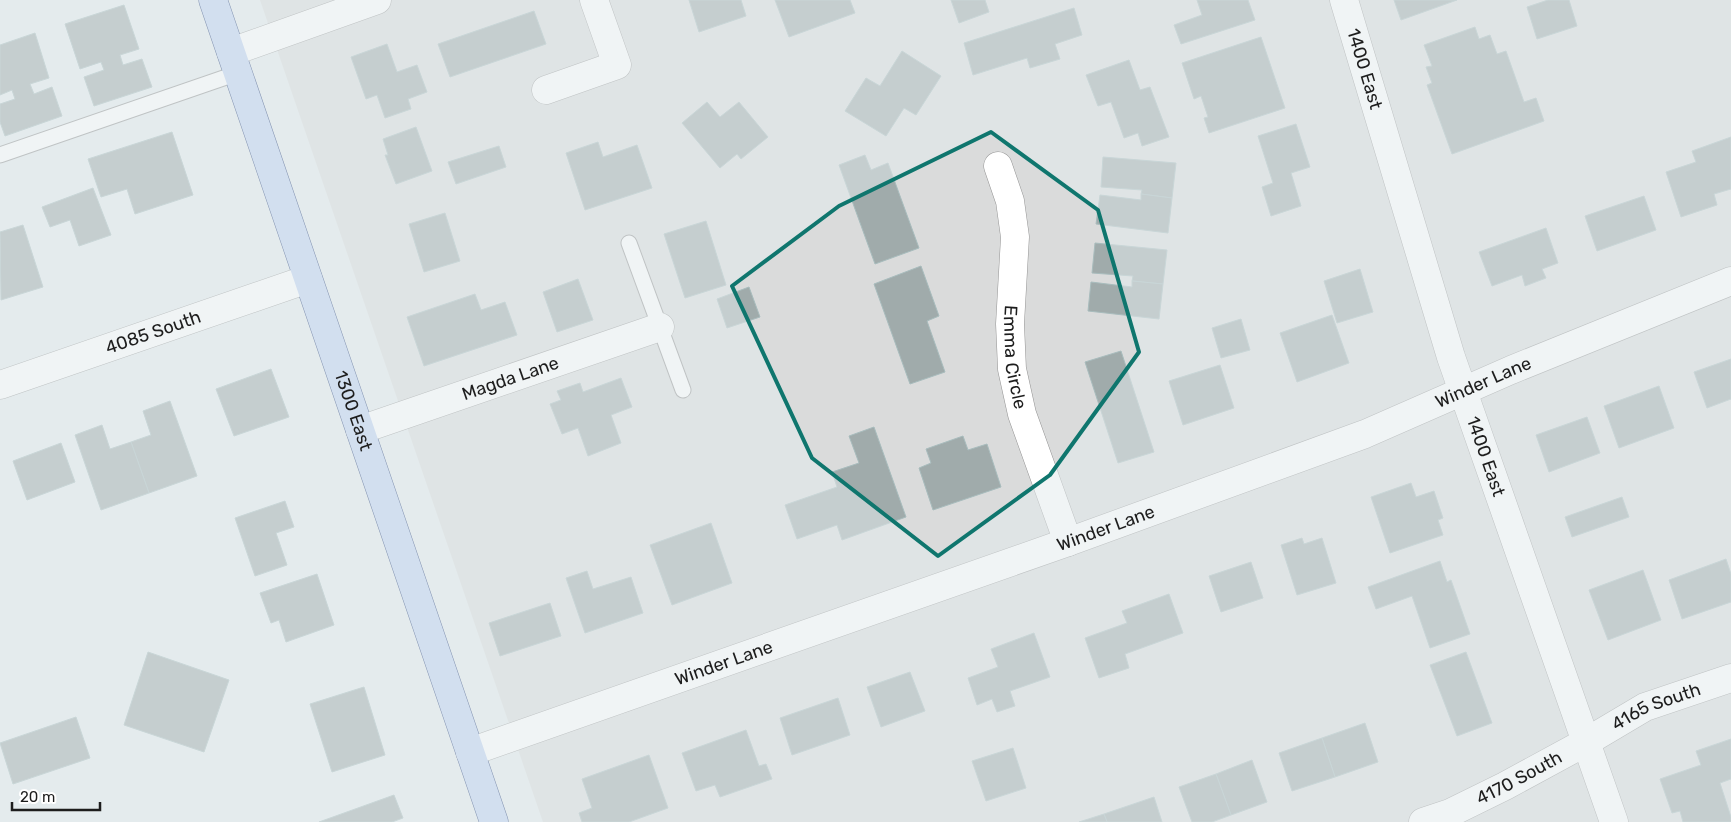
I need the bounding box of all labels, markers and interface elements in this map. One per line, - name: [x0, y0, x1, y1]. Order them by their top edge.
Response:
- street label: 1400 East: [1342, 26, 1387, 112]
- street label: Emma Circle: [999, 305, 1032, 411]
- street label: 4085 South: [103, 306, 204, 359]
- street label: Magda Lane: [459, 352, 562, 405]
- street label: Winder Lane: [1432, 352, 1535, 413]
- street label: 1300 East: [330, 368, 377, 453]
- street label: 1400 East: [1462, 413, 1510, 499]
- street label: Winder Lane: [1054, 500, 1158, 556]
- street label: Winder Lane: [672, 636, 776, 690]
- street label: 4165 South: [1608, 678, 1703, 735]
- street label: 4170 South: [1473, 746, 1566, 809]
- scale bar: [12, 780, 100, 812]
- text: 20 m: [20, 788, 55, 806]

